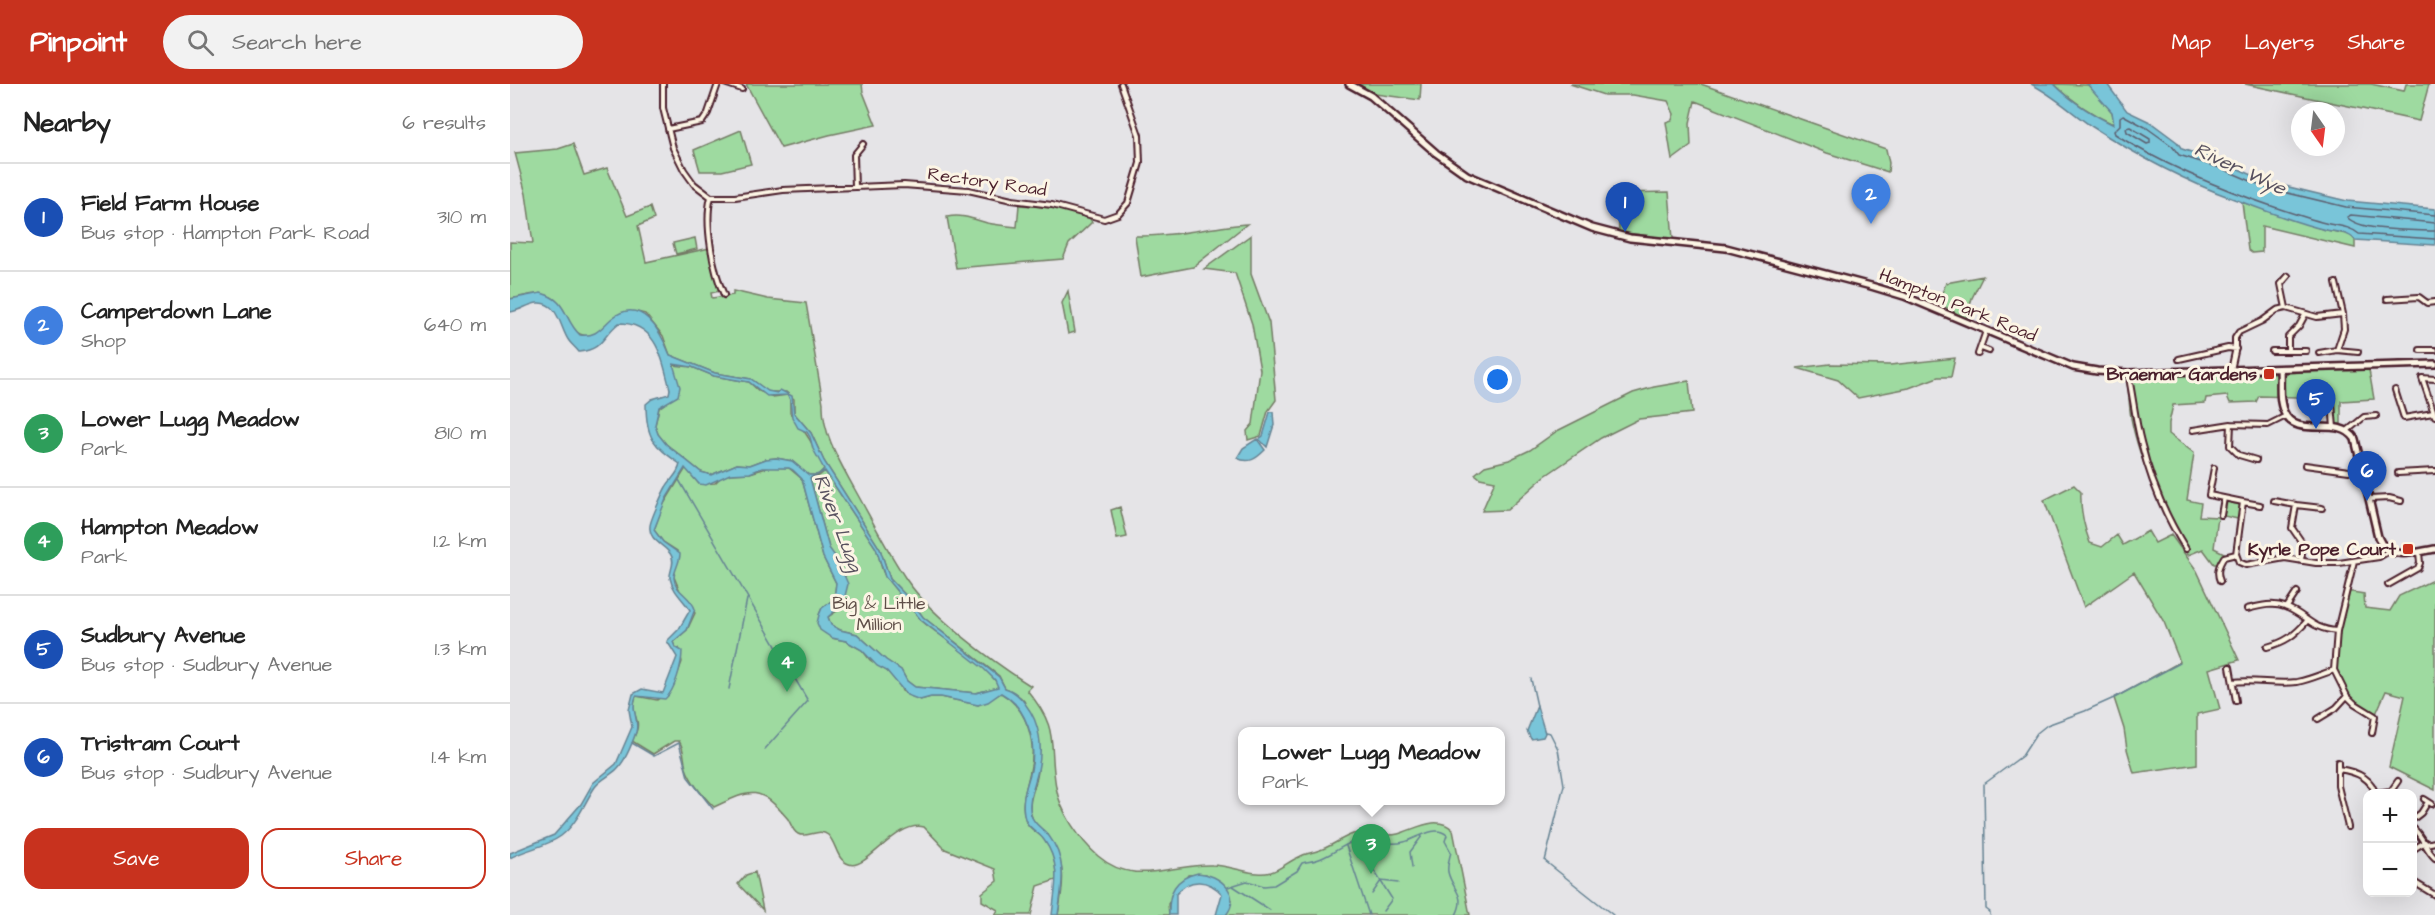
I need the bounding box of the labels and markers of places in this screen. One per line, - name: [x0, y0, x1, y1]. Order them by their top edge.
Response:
- pin: 2: [1852, 174, 1890, 224]
- pin: 1: [1606, 182, 1644, 232]
- place label: Braemar Gardens: [2107, 362, 2257, 387]
- marker: Braemar Gardens: [2262, 367, 2276, 381]
- pin: 5: [2296, 380, 2336, 429]
- pin: 6: [2348, 452, 2386, 501]
- place label: Kyrle Pope Court: [2248, 537, 2397, 563]
- marker: Kyrle Pope Court: [2401, 542, 2415, 556]
- pin: 4: [768, 642, 806, 692]
- pin: 3: [1352, 824, 1390, 874]

